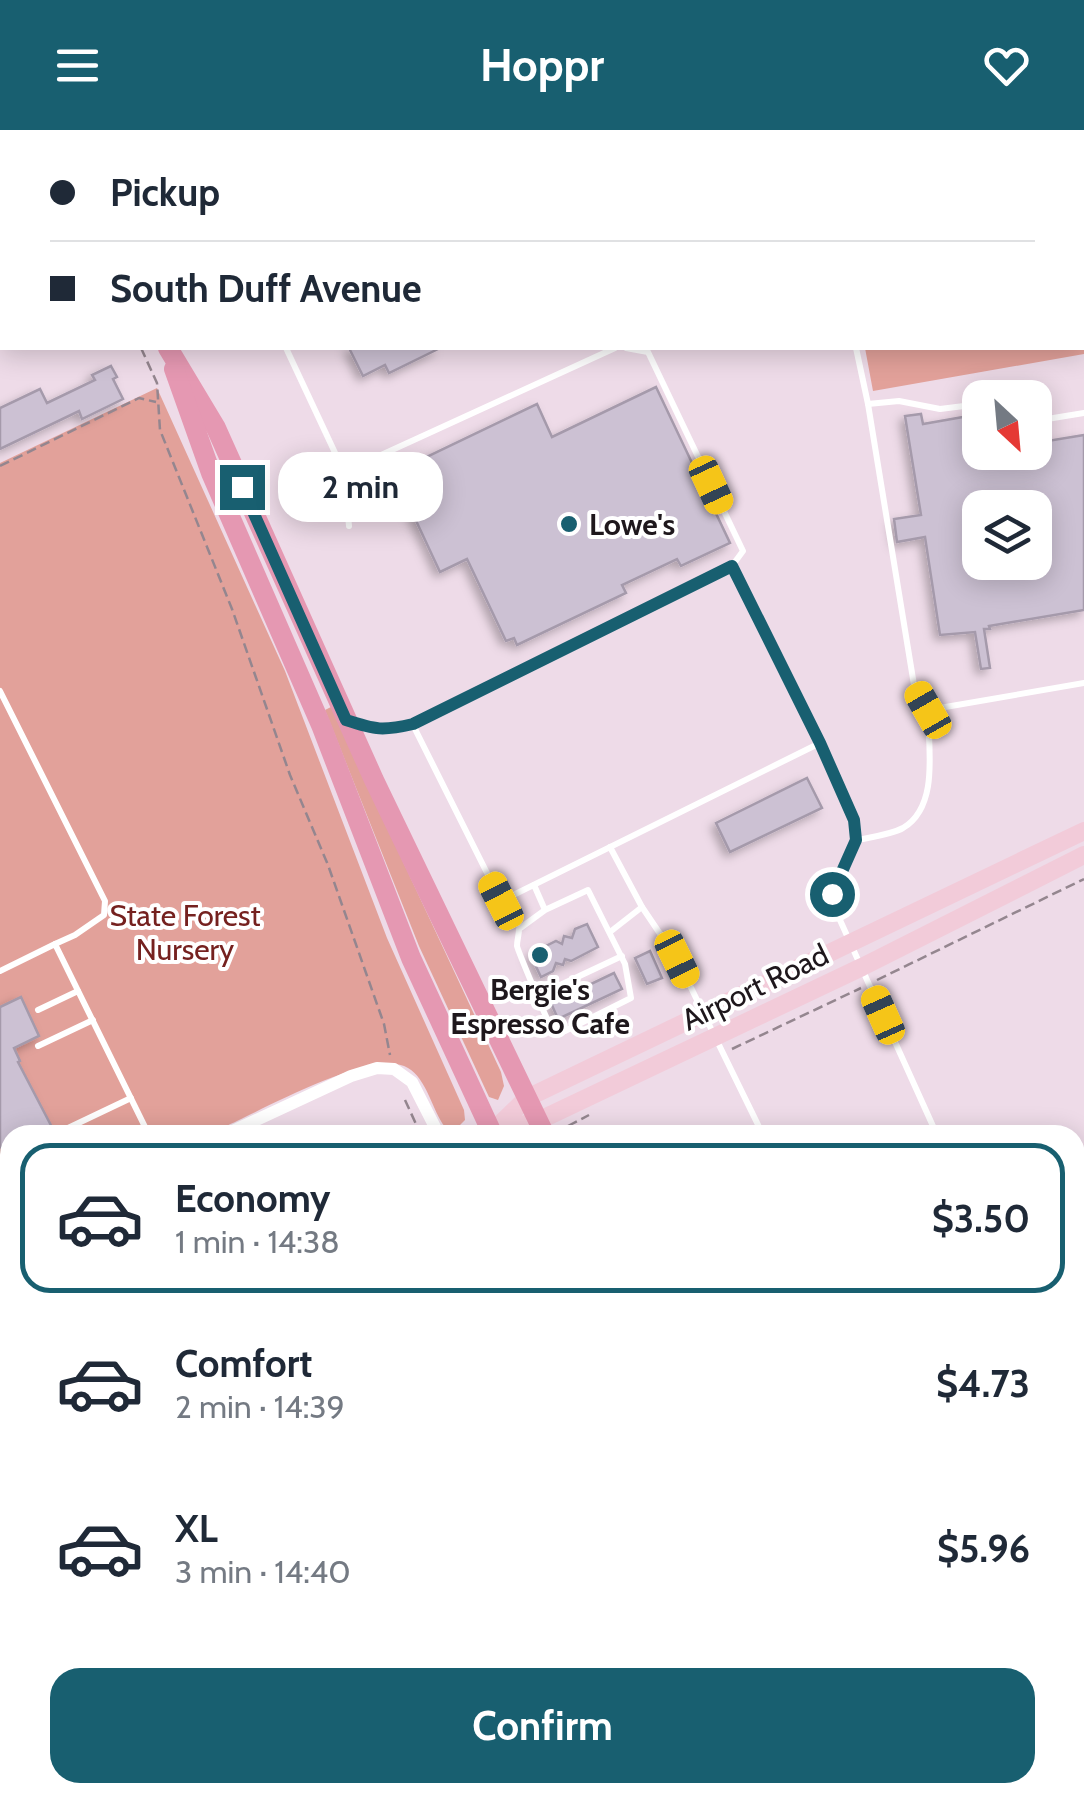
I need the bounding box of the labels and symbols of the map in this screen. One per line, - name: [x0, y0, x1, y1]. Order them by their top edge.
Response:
- north arrow: [962, 380, 1052, 470]
- car: [685, 451, 737, 519]
- callout: 2 min: [277, 452, 442, 522]
- route end: [220, 465, 265, 510]
- place label: Lowe's: [589, 506, 675, 543]
- marker: Lowe's: [558, 513, 580, 535]
- car: [900, 677, 956, 743]
- car: [474, 867, 528, 935]
- route start: [810, 872, 855, 917]
- park label: State Forest Nursery: [109, 897, 261, 968]
- car: [650, 925, 704, 993]
- street label: Airport Road: [675, 936, 835, 1038]
- marker: Bergie's Espresso Cafe: [529, 944, 551, 966]
- place label: Bergie's Espresso Cafe: [450, 971, 630, 1042]
- car: [857, 981, 909, 1049]

